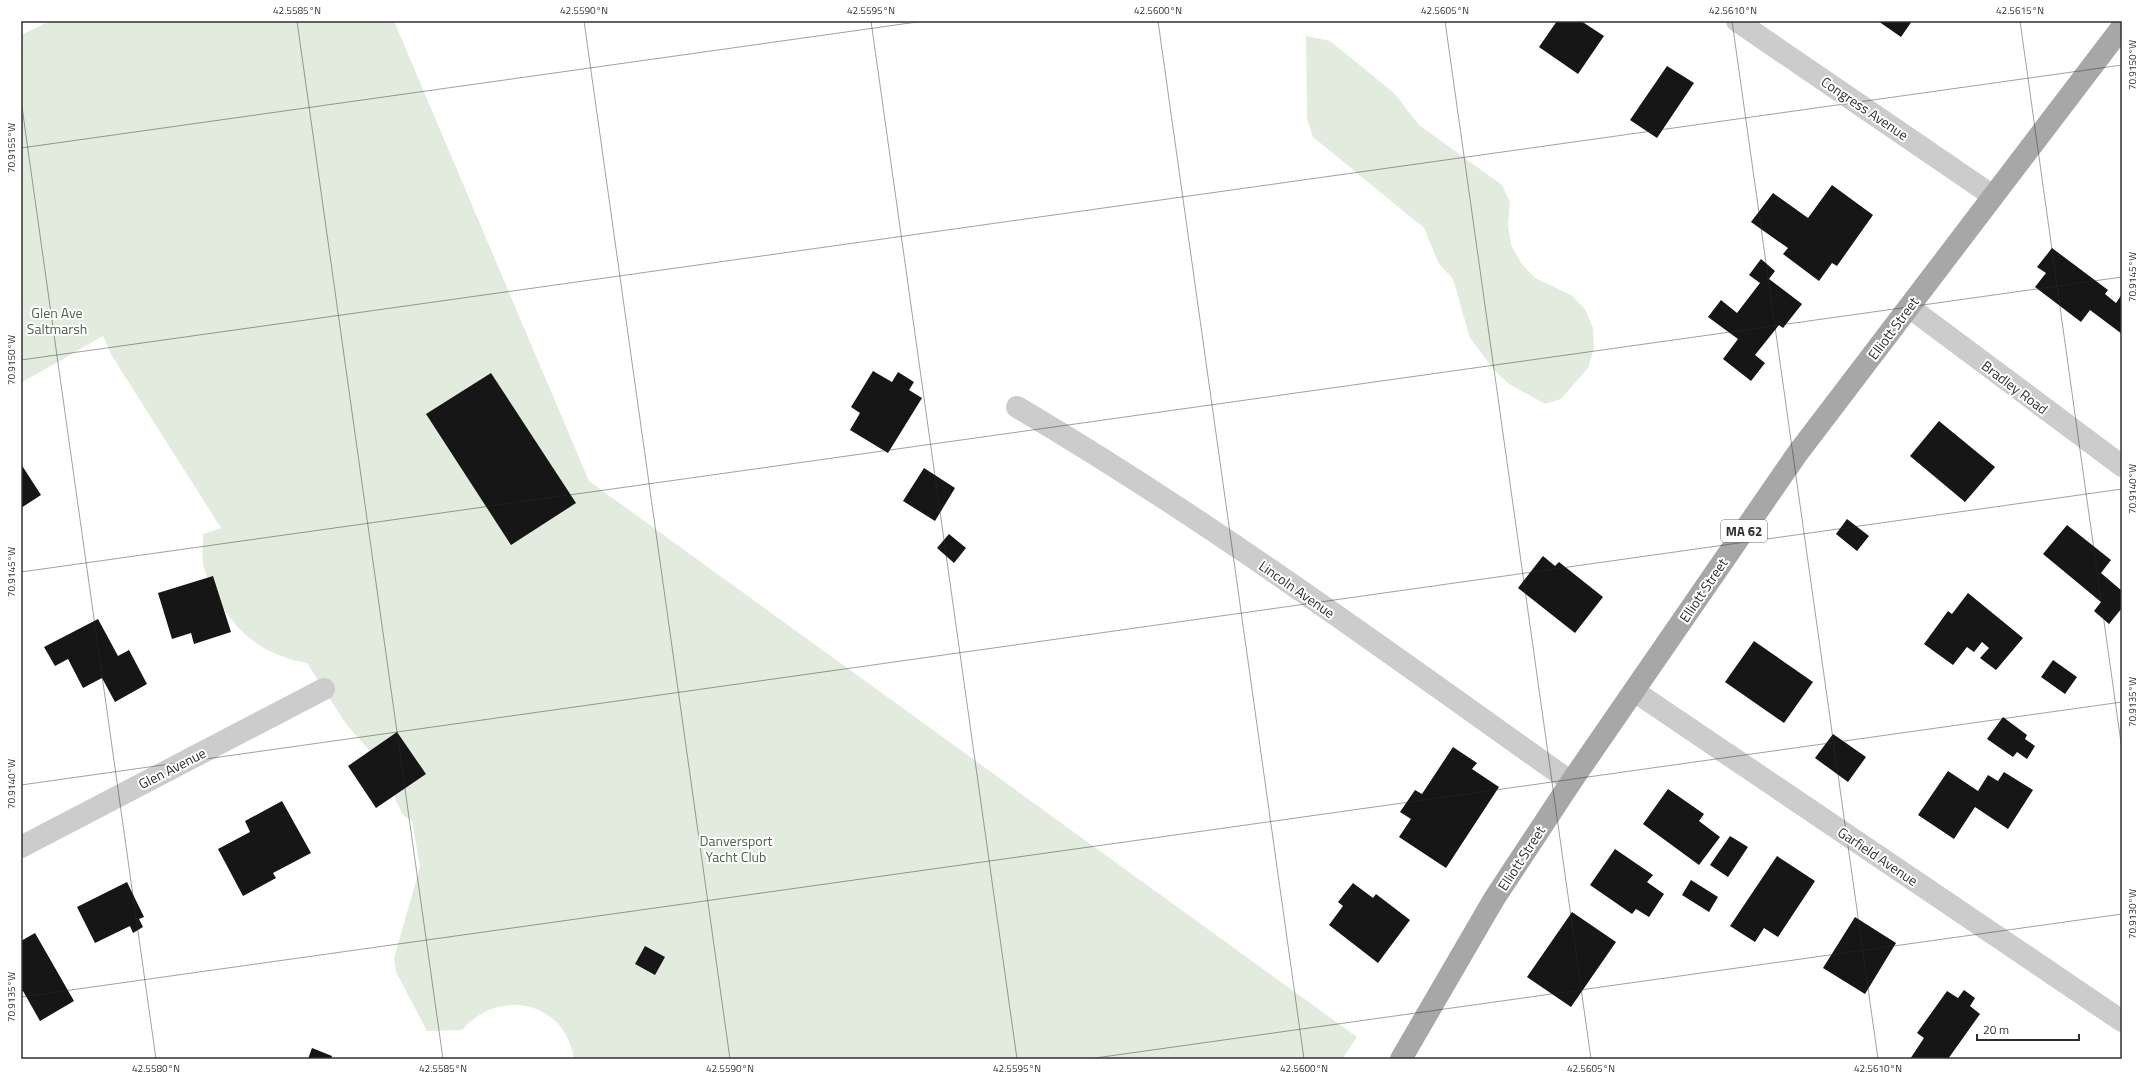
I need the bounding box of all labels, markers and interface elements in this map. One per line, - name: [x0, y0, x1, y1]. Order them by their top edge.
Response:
- text: 42.5585°N: [273, 3, 321, 18]
- text: 42.5590°N: [560, 3, 608, 18]
- text: 42.5595°N: [847, 3, 895, 18]
- text: 42.5600°N: [1134, 3, 1182, 18]
- text: 42.5605°N: [1421, 3, 1469, 18]
- text: 42.5610°N: [1709, 3, 1757, 18]
- text: 42.5615°N: [1996, 3, 2044, 18]
- text: 70.9150°W: [2125, 40, 2140, 90]
- street label: Congress Avenue: [1817, 71, 1913, 145]
- text: 70.9155°W: [4, 123, 19, 173]
- text: 70.9145°W: [2125, 252, 2140, 302]
- street label: Elliott Street: [1862, 292, 1924, 364]
- park label: Glen Ave Saltmarsh: [27, 302, 87, 339]
- text: 70.9150°W: [4, 335, 19, 385]
- street label: Bradley Road: [1977, 355, 2053, 419]
- text: 70.9140°W: [2125, 464, 2140, 514]
- road number: MA 62: [1721, 520, 1767, 542]
- text: 70.9145°W: [4, 547, 19, 597]
- street label: Elliott Street: [1674, 554, 1732, 626]
- street label: Lincoln Avenue: [1255, 555, 1339, 623]
- text: 70.9135°W: [2125, 677, 2140, 727]
- street label: Glen Avenue: [135, 742, 209, 794]
- text: 70.9140°W: [4, 759, 19, 809]
- street label: Elliott Street: [1492, 821, 1550, 895]
- street label: Garfield Avenue: [1834, 821, 1922, 891]
- park label: Danversport Yacht Club: [699, 830, 773, 867]
- text: 70.9130°W: [2125, 889, 2140, 939]
- text: 70.9135°W: [4, 972, 19, 1022]
- scale bar: [1977, 1016, 2079, 1042]
- text: 20 m: [1983, 1020, 2009, 1039]
- text: 42.5580°N: [132, 1061, 180, 1076]
- text: 42.5585°N: [419, 1061, 467, 1076]
- text: 42.5590°N: [706, 1061, 754, 1076]
- text: 42.5595°N: [993, 1061, 1041, 1076]
- text: 42.5600°N: [1280, 1061, 1328, 1076]
- text: 42.5605°N: [1567, 1061, 1615, 1076]
- text: 42.5610°N: [1854, 1061, 1902, 1076]

